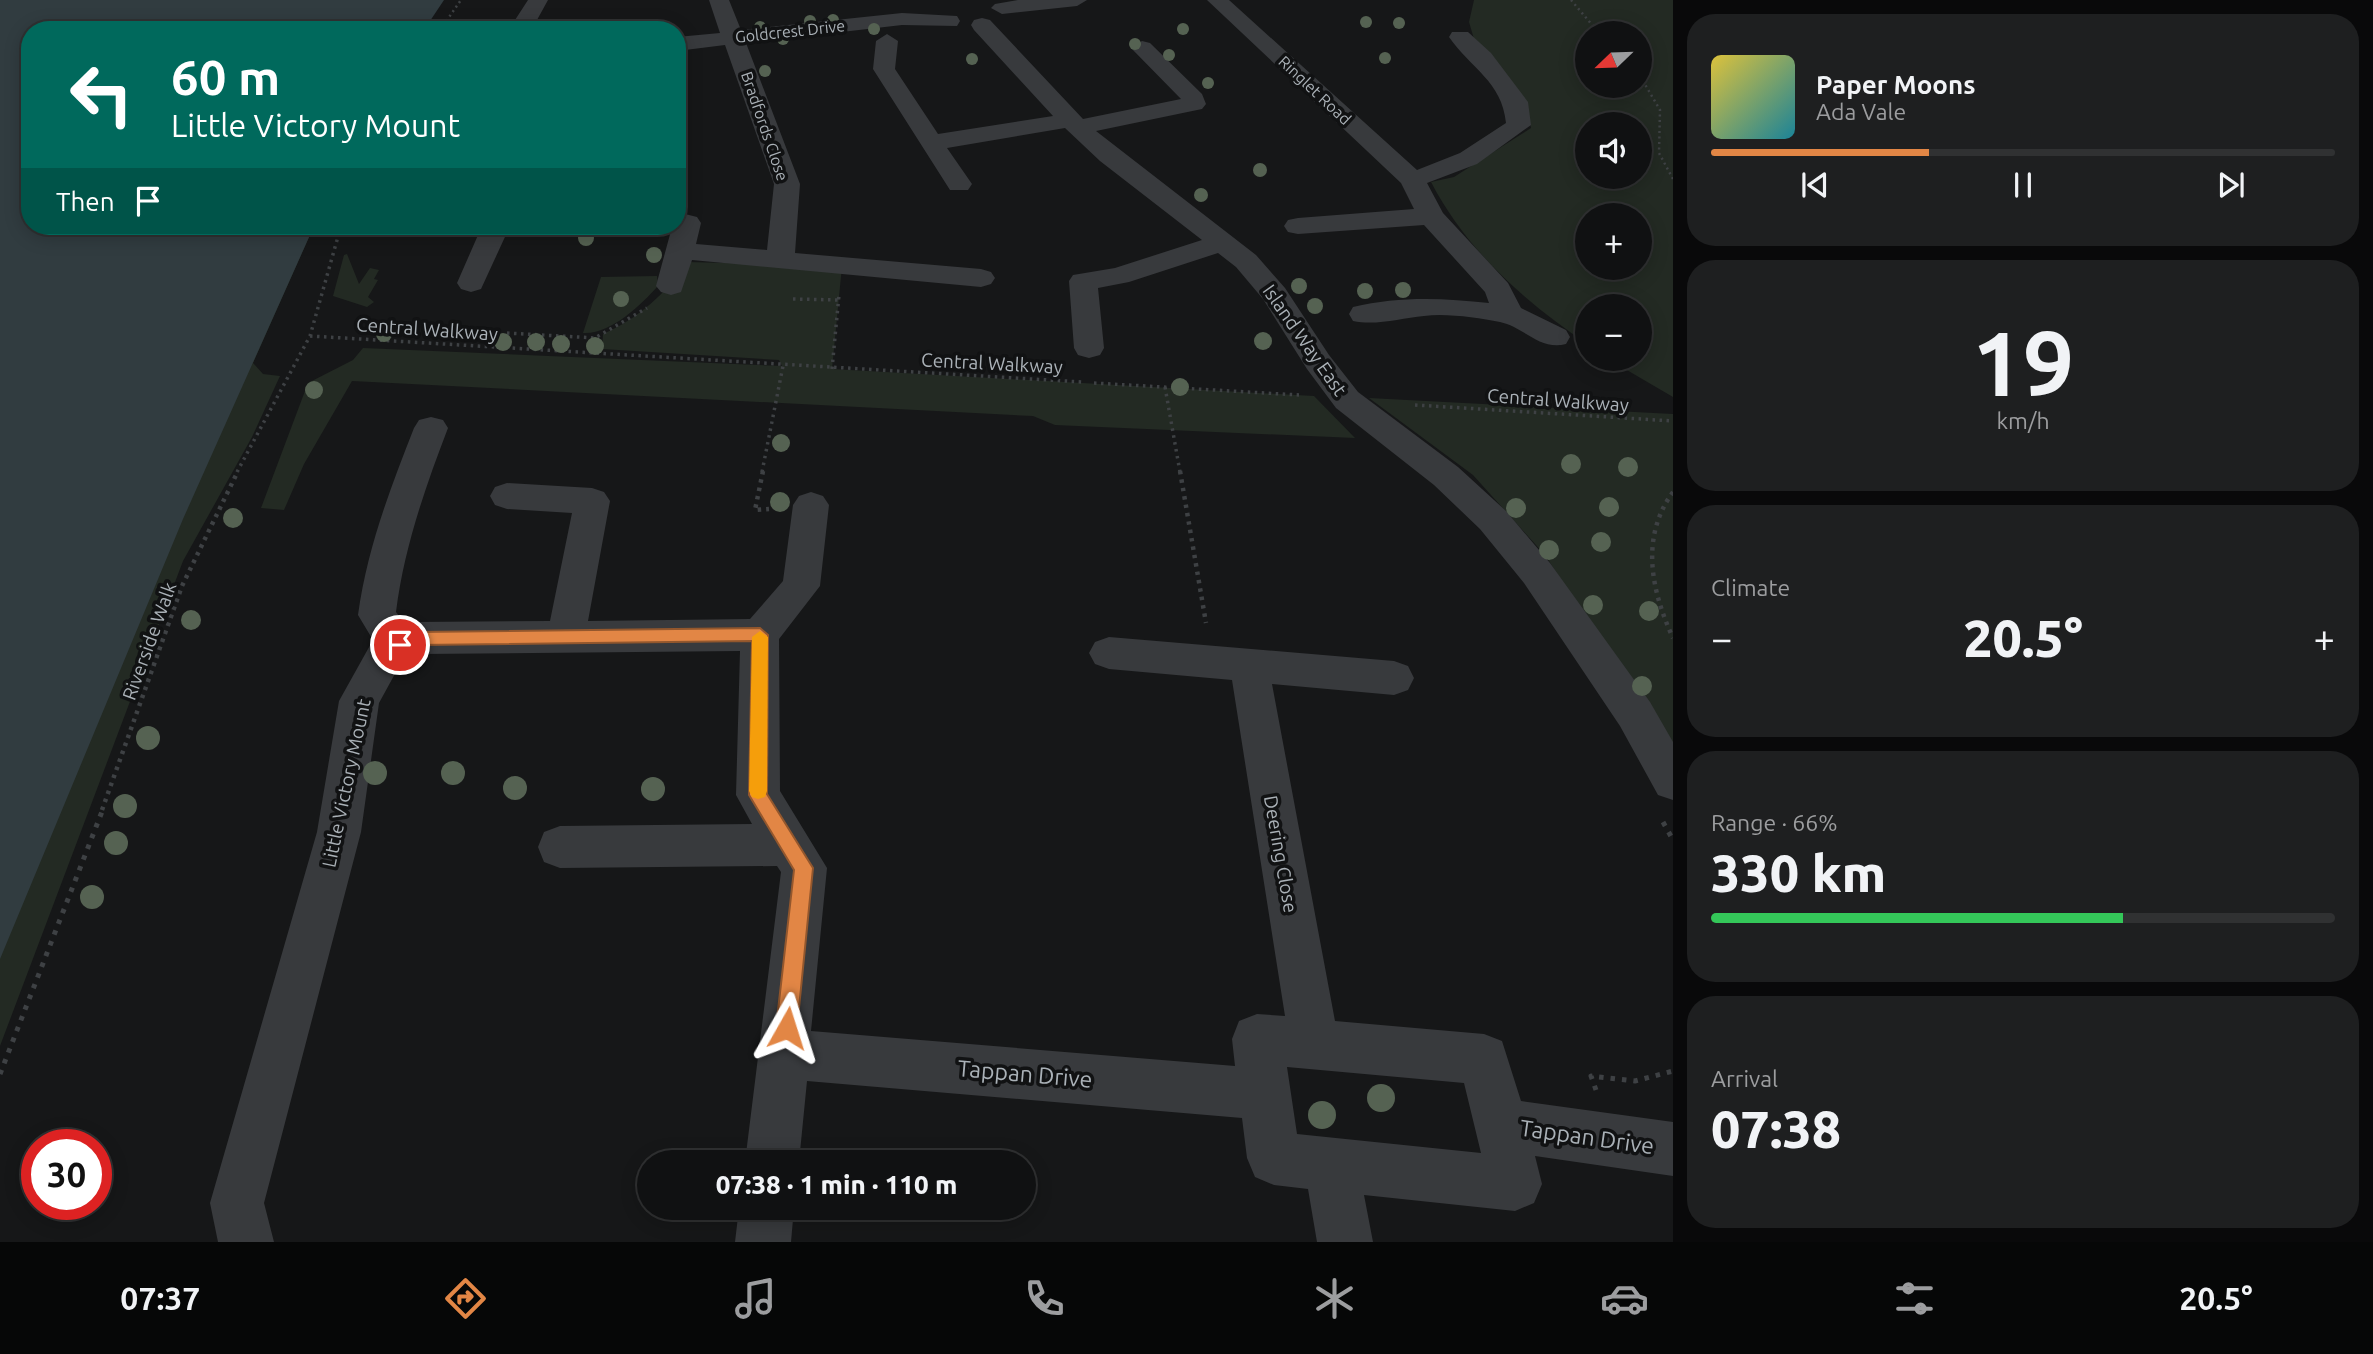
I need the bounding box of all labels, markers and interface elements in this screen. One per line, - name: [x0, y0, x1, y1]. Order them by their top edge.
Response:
- street label: Goldcrest Drive: [734, 16, 846, 46]
- north arrow: [1575, 21, 1652, 98]
- map controls: [1575, 21, 1652, 371]
- icon: left: [56, 49, 147, 140]
- text: 60 m: [171, 49, 280, 104]
- street label: Ringlet Road: [1275, 52, 1355, 128]
- street label: Bradfords Close: [738, 69, 792, 183]
- text: Paper Moons: [1816, 70, 1975, 99]
- text: Ada Vale: [1816, 99, 1906, 124]
- text: Little Victory Mount: [171, 107, 460, 143]
- button: sound: [1575, 112, 1652, 189]
- icon: previous: [1796, 166, 1834, 204]
- icon: pause: [2004, 166, 2042, 204]
- icon: next: [2212, 166, 2250, 204]
- icon: arrive: [129, 182, 167, 220]
- text: Then: [56, 187, 115, 216]
- button: +: [1575, 203, 1652, 280]
- street label: Island Way East: [1258, 280, 1352, 400]
- button: −: [1575, 294, 1652, 371]
- text: 19: [1972, 311, 2074, 413]
- street label: Central Walkway: [355, 313, 499, 345]
- street label: Central Walkway: [921, 348, 1063, 378]
- street label: Central Walkway: [1486, 384, 1630, 416]
- text: km/h: [1996, 408, 2050, 433]
- text: Climate: [1711, 575, 1790, 600]
- street label: Riverside Walk: [118, 579, 181, 703]
- text: 20.5°: [1963, 609, 2083, 667]
- pin: [370, 615, 430, 675]
- text: −: [1711, 617, 1732, 659]
- text: +: [2314, 617, 2335, 659]
- icon: arrive: [381, 626, 419, 664]
- street label: Little Victory Mount: [317, 696, 375, 869]
- street label: Deering Close: [1260, 794, 1302, 914]
- text: Range · 66%: [1711, 810, 1838, 835]
- text: 330 km: [1711, 844, 1886, 902]
- position arrow: [750, 991, 824, 1065]
- street label: Tappan Drive: [957, 1055, 1093, 1092]
- text: Arrival: [1711, 1066, 1778, 1091]
- text: 07:38: [1711, 1100, 1841, 1158]
- street label: Tappan Drive: [1518, 1115, 1656, 1158]
- speed limit sign: 30: [21, 1129, 112, 1220]
- text: 07:38 · 1 min · 110 m: [716, 1170, 957, 1199]
- icon: directions: [441, 1274, 490, 1323]
- icon: music: [731, 1274, 780, 1323]
- icon: phone: [1020, 1274, 1069, 1323]
- icon: climate: [1310, 1274, 1359, 1323]
- icon: car: [1600, 1274, 1649, 1323]
- icon: filters: [1890, 1274, 1939, 1323]
- text: 07:37: [120, 1280, 200, 1316]
- text: 20.5°: [2179, 1280, 2253, 1316]

